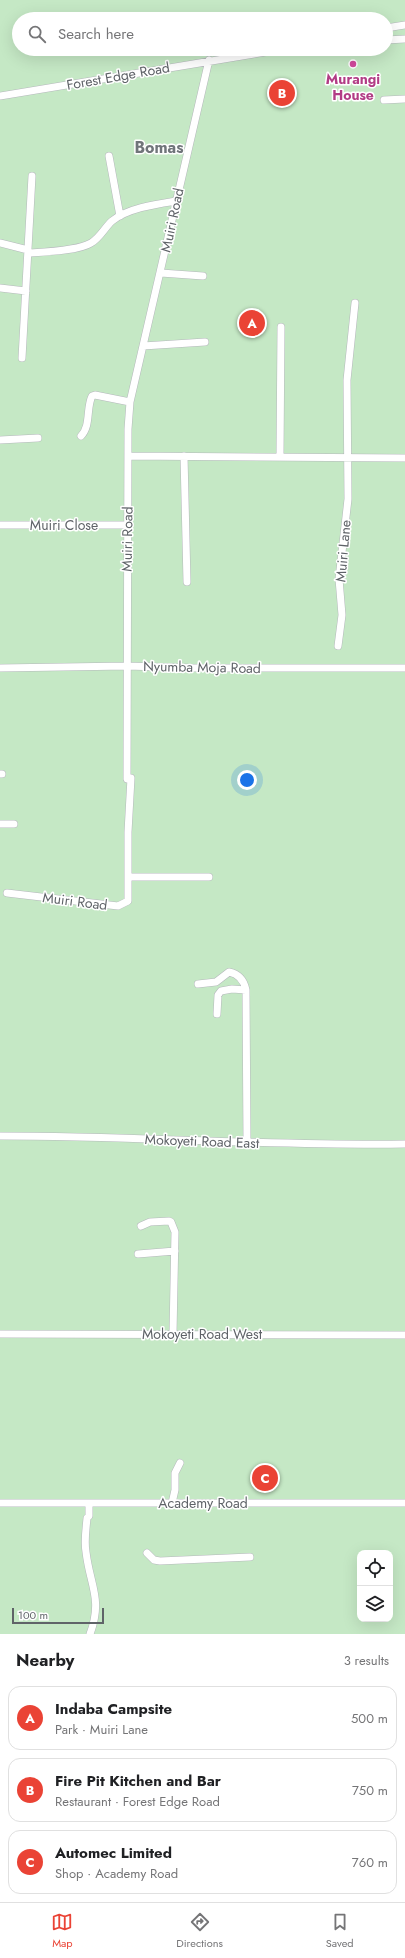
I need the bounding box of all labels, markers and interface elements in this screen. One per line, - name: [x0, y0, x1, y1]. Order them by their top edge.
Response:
- search box: [12, 12, 393, 56]
- icon: search: [26, 23, 48, 45]
- text: Search here: [58, 23, 134, 45]
- street label: Forest Edge Road: [65, 57, 171, 95]
- marker: Murangi House: [348, 59, 358, 69]
- place label: Murangi House: [326, 69, 380, 105]
- pin: B: [269, 78, 295, 108]
- district label: Bomas: [134, 136, 184, 159]
- street label: Muiri Road: [155, 186, 189, 254]
- pin: A: [239, 308, 265, 338]
- street label: Muiri Road: [116, 506, 138, 572]
- street label: Muiri Close: [30, 515, 98, 535]
- street label: Muiri Lane: [330, 519, 356, 583]
- street label: Nyumba Moja Road: [143, 656, 261, 678]
- your location: [237, 770, 257, 790]
- street label: Muiri Road: [41, 887, 109, 915]
- street label: Mokoyeti Road East: [144, 1129, 260, 1153]
- street label: Mokoyeti Road West: [142, 1324, 263, 1344]
- pin: C: [252, 1463, 278, 1493]
- street label: Academy Road: [158, 1493, 248, 1513]
- map controls: [357, 1550, 393, 1622]
- button: locate: [357, 1550, 393, 1586]
- button: layers: [357, 1586, 393, 1622]
- scale bar: [12, 1606, 104, 1625]
- text: 100 m: [18, 1607, 48, 1623]
- text: Nearby: [16, 1648, 74, 1672]
- text: 3 results: [344, 1651, 389, 1670]
- text: Indaba Campsite: [55, 1698, 172, 1720]
- text: A: [25, 1709, 35, 1728]
- text: 500 m: [351, 1709, 388, 1728]
- text: Park · Muiri Lane: [55, 1720, 148, 1739]
- text: Fire Pit Kitchen and Bar: [55, 1770, 221, 1792]
- text: B: [26, 1781, 34, 1800]
- text: 750 m: [352, 1781, 388, 1800]
- text: Restaurant · Forest Edge Road: [55, 1792, 220, 1811]
- text: Automec Limited: [55, 1842, 172, 1864]
- text: C: [25, 1853, 35, 1872]
- text: 760 m: [352, 1853, 388, 1872]
- text: Shop · Academy Road: [55, 1864, 178, 1883]
- tab: Map: [51, 1911, 73, 1951]
- tab: Directions: [176, 1911, 223, 1951]
- tab: Saved: [326, 1911, 354, 1951]

